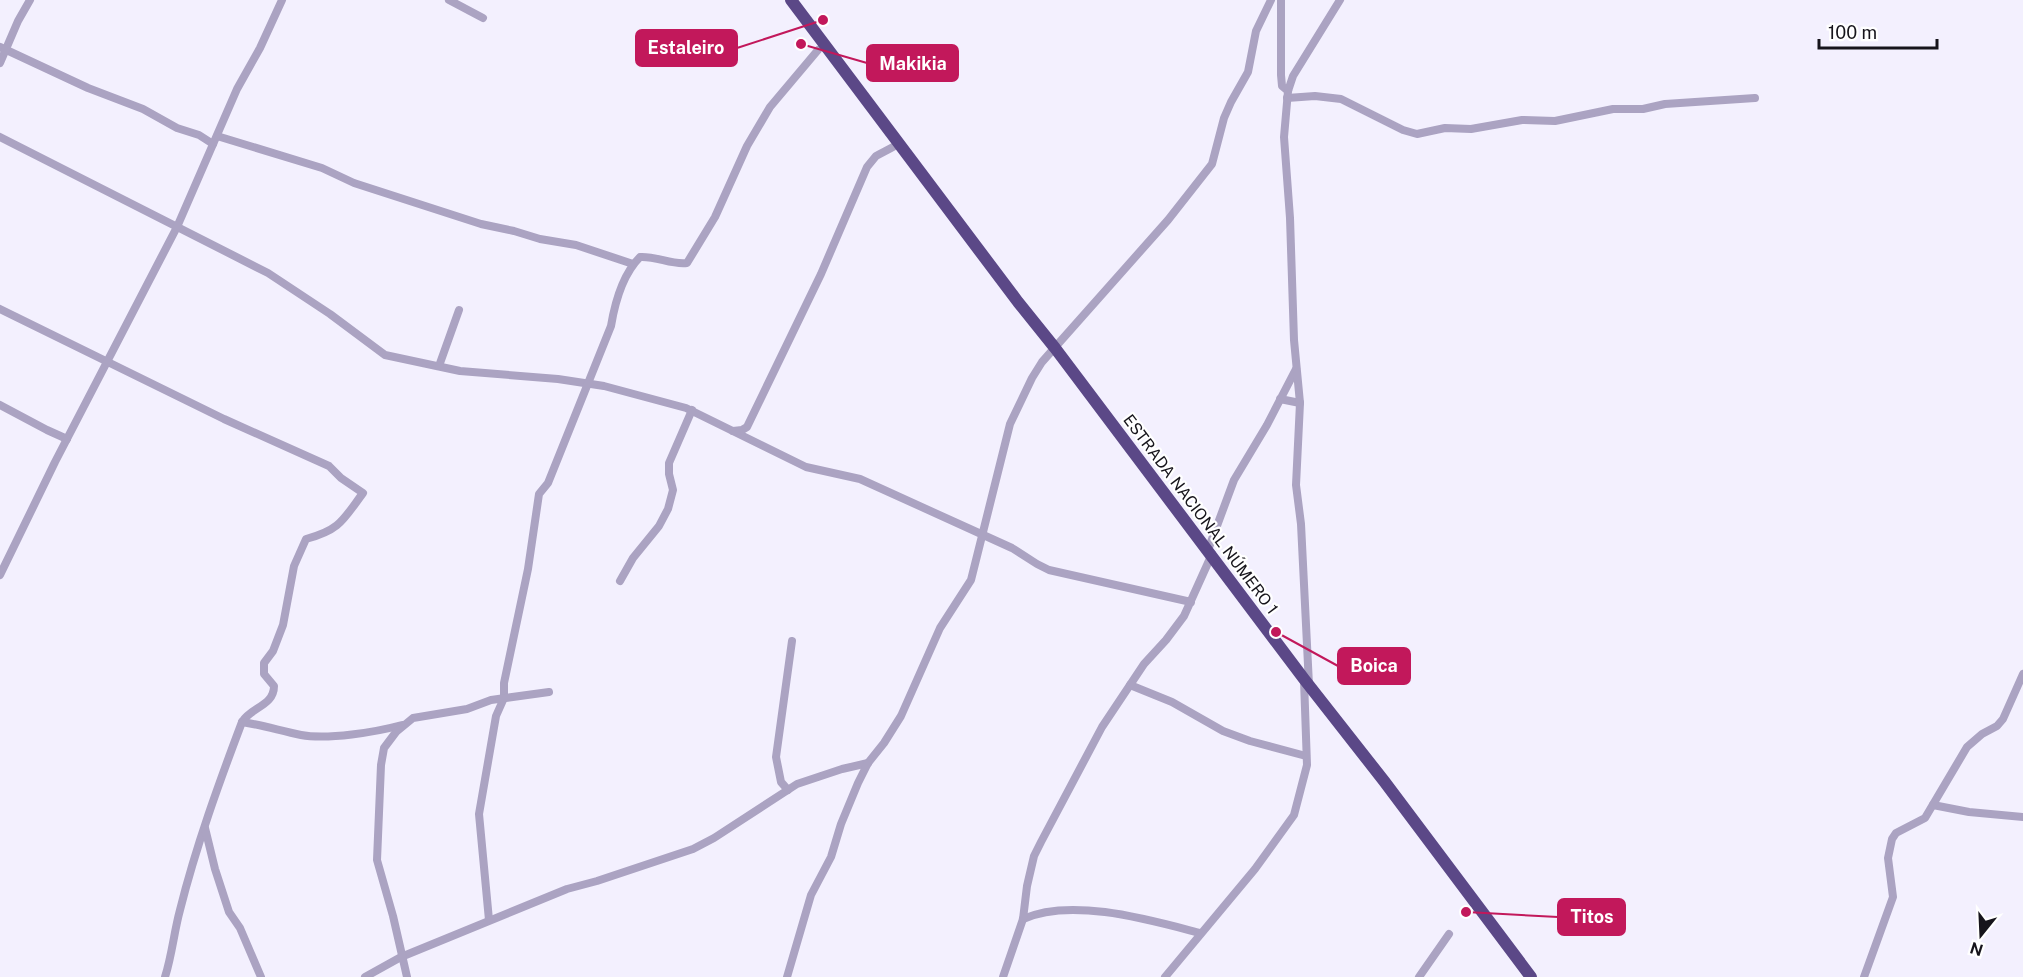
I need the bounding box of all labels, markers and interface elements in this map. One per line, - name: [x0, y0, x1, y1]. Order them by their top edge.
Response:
- scale bar: [1819, 12, 1938, 50]
- text: 100 m: [1828, 22, 1877, 43]
- callout: Estaleiro: [636, 30, 737, 66]
- text: Estaleiro: [648, 37, 724, 58]
- callout: Makikia: [867, 45, 958, 81]
- text: Makikia: [879, 53, 947, 74]
- street label: ESTRADA NACIONAL NÚMERO 1: [1119, 410, 1283, 618]
- callout: Boica: [1338, 648, 1410, 684]
- text: Boica: [1350, 655, 1398, 676]
- callout: Titos: [1558, 899, 1625, 935]
- north arrow: [1951, 905, 2011, 965]
- text: Titos: [1571, 906, 1613, 927]
- text: N: [1968, 938, 1985, 960]

